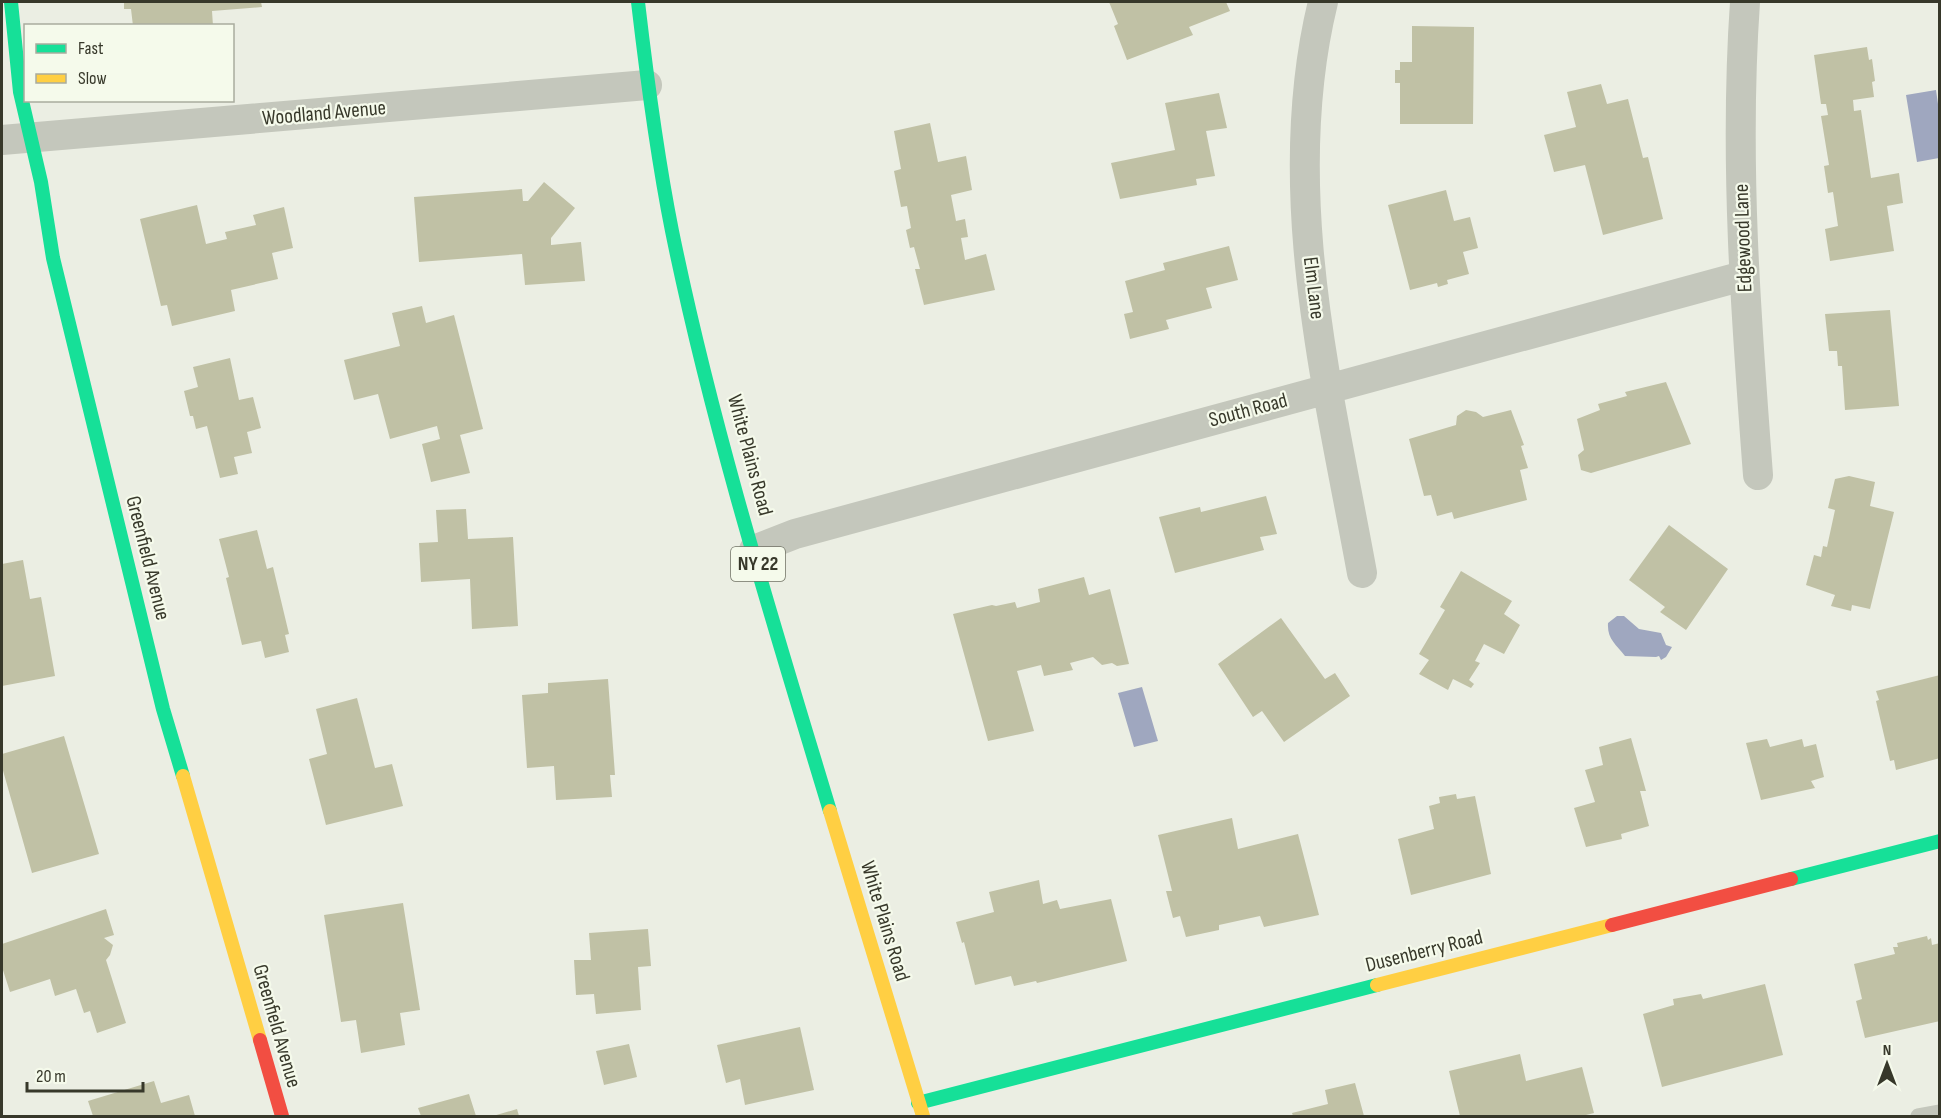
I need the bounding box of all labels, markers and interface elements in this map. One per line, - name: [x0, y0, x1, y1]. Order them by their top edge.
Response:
- legend: [24, 24, 234, 102]
- text: Fast: [78, 38, 104, 59]
- text: Slow: [78, 68, 107, 89]
- street label: Woodland Avenue: [261, 95, 387, 131]
- street label: Edgewood Lane: [1729, 183, 1757, 293]
- street label: Elm Lane: [1298, 255, 1330, 321]
- street label: South Road: [1206, 388, 1290, 432]
- street label: White Plains Road: [722, 392, 778, 518]
- street label: Greenfield Avenue: [121, 493, 175, 623]
- road number: NY 22: [731, 547, 785, 581]
- street label: White Plains Road: [855, 858, 915, 984]
- street label: Dusenberry Road: [1363, 924, 1485, 978]
- street label: Greenfield Avenue: [247, 961, 307, 1091]
- north arrow: [1857, 1034, 1917, 1094]
- text: N: [1883, 1041, 1891, 1060]
- scale bar: [27, 1055, 142, 1093]
- text: 20 m: [36, 1066, 66, 1087]

